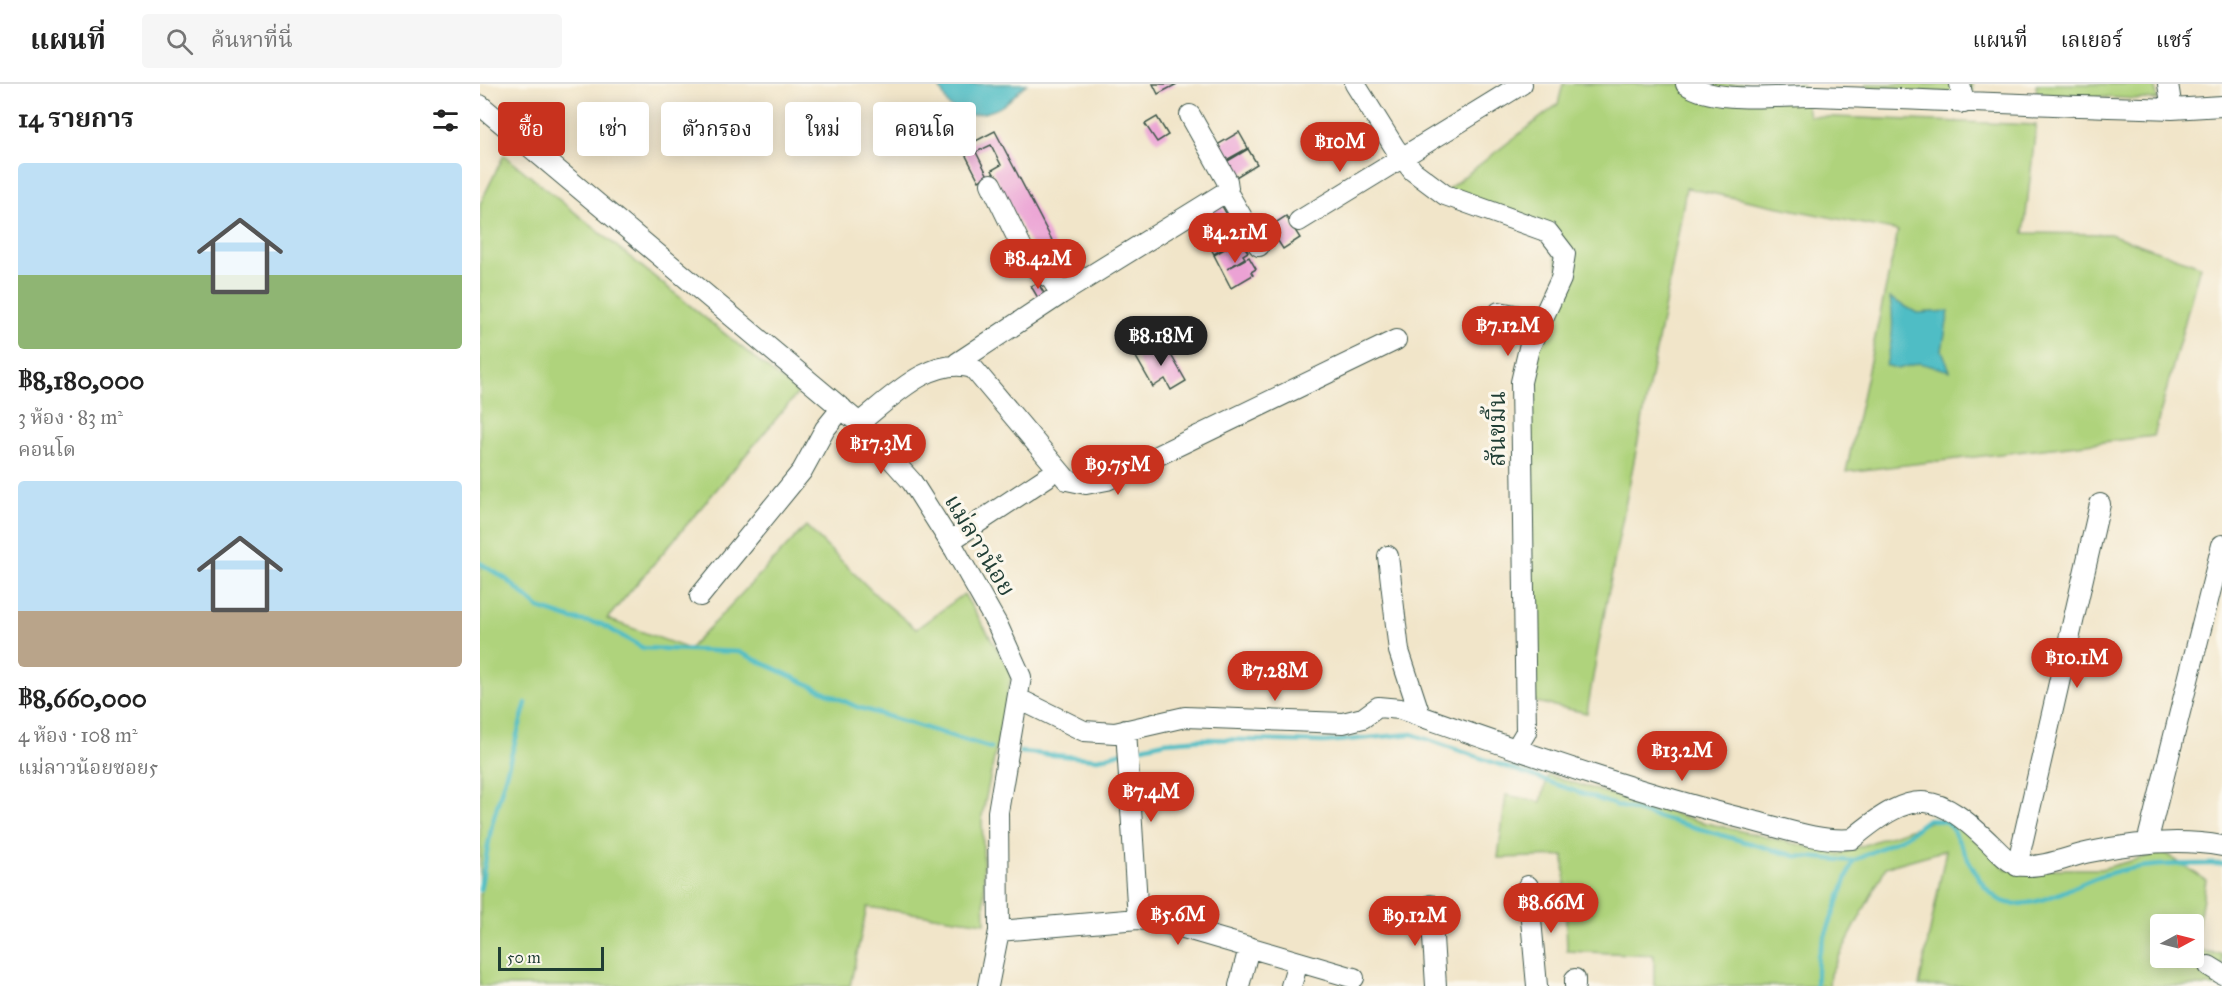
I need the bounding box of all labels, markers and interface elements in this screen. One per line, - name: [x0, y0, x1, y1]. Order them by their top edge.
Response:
- search box: [142, 14, 562, 68]
- text: แผนที่: [30, 22, 106, 57]
- icon: search: [163, 25, 196, 58]
- text: ค้นหาที่นี่: [211, 26, 293, 53]
- text: แผนที่: [1973, 27, 2028, 53]
- text: เลเยอร์: [2061, 27, 2123, 53]
- text: แชร์: [2156, 27, 2192, 53]
- text: 14 รายการ: [18, 102, 134, 134]
- chip: ซื้อ: [498, 102, 565, 156]
- chip: เช่า: [577, 102, 649, 156]
- chip: ตัวกรอง: [661, 102, 773, 156]
- chip: ใหม่: [785, 102, 861, 156]
- chip: คอนโด: [873, 102, 976, 156]
- icon: filters: [429, 104, 462, 137]
- pin: ฿10M: [1304, 122, 1376, 173]
- text: ฿10M: [1314, 129, 1366, 153]
- icon: home: [186, 202, 294, 310]
- pin: ฿4.21M: [1186, 213, 1284, 264]
- text: ฿4.21M: [1202, 220, 1268, 244]
- pin: ฿8.42M: [989, 239, 1087, 290]
- text: ฿8.42M: [1004, 246, 1072, 270]
- pin: ฿7.12M: [1459, 306, 1557, 357]
- text: ฿7.12M: [1476, 313, 1540, 337]
- pin: ฿8.18M: [1112, 316, 1210, 367]
- text: ฿8.18M: [1128, 323, 1194, 347]
- text: ฿8,180,000: [18, 364, 144, 396]
- street label: สันขมิ้น: [1479, 391, 1512, 467]
- text: 3 ห้อง · 83 m²: [18, 405, 123, 429]
- pin: ฿17.3M: [832, 424, 930, 475]
- text: ฿17.3M: [850, 431, 912, 455]
- text: คอนโด: [18, 437, 76, 461]
- pin: ฿9.75M: [1069, 445, 1167, 496]
- text: ฿9.75M: [1085, 452, 1151, 476]
- street label: แม่ลาวน้อย: [938, 488, 1022, 602]
- icon: home: [186, 520, 294, 628]
- pin: ฿10.1M: [2028, 638, 2126, 689]
- text: ฿10.1M: [2045, 645, 2109, 669]
- pin: ฿7.28M: [1226, 651, 1324, 702]
- text: ฿7.28M: [1242, 658, 1308, 682]
- text: ฿8,660,000: [18, 682, 147, 714]
- text: 4 ห้อง · 108 m²: [18, 723, 138, 747]
- pin: ฿13.2M: [1633, 731, 1731, 782]
- text: ฿13.2M: [1651, 738, 1713, 762]
- text: แม่ลาวน้อยซอย5: [18, 755, 158, 779]
- pin: ฿7.4M: [1109, 772, 1193, 823]
- text: ฿7.4M: [1122, 779, 1180, 803]
- pin: ฿8.66M: [1502, 883, 1600, 934]
- text: ฿8.66M: [1517, 890, 1585, 914]
- pin: ฿5.6M: [1136, 895, 1220, 946]
- pin: ฿9.12M: [1366, 896, 1464, 947]
- text: ฿5.6M: [1151, 902, 1206, 926]
- text: ฿9.12M: [1383, 903, 1447, 927]
- north arrow: [2150, 914, 2204, 968]
- map controls: [2150, 914, 2204, 968]
- scale bar: [498, 944, 604, 972]
- text: 50 m: [507, 948, 541, 967]

